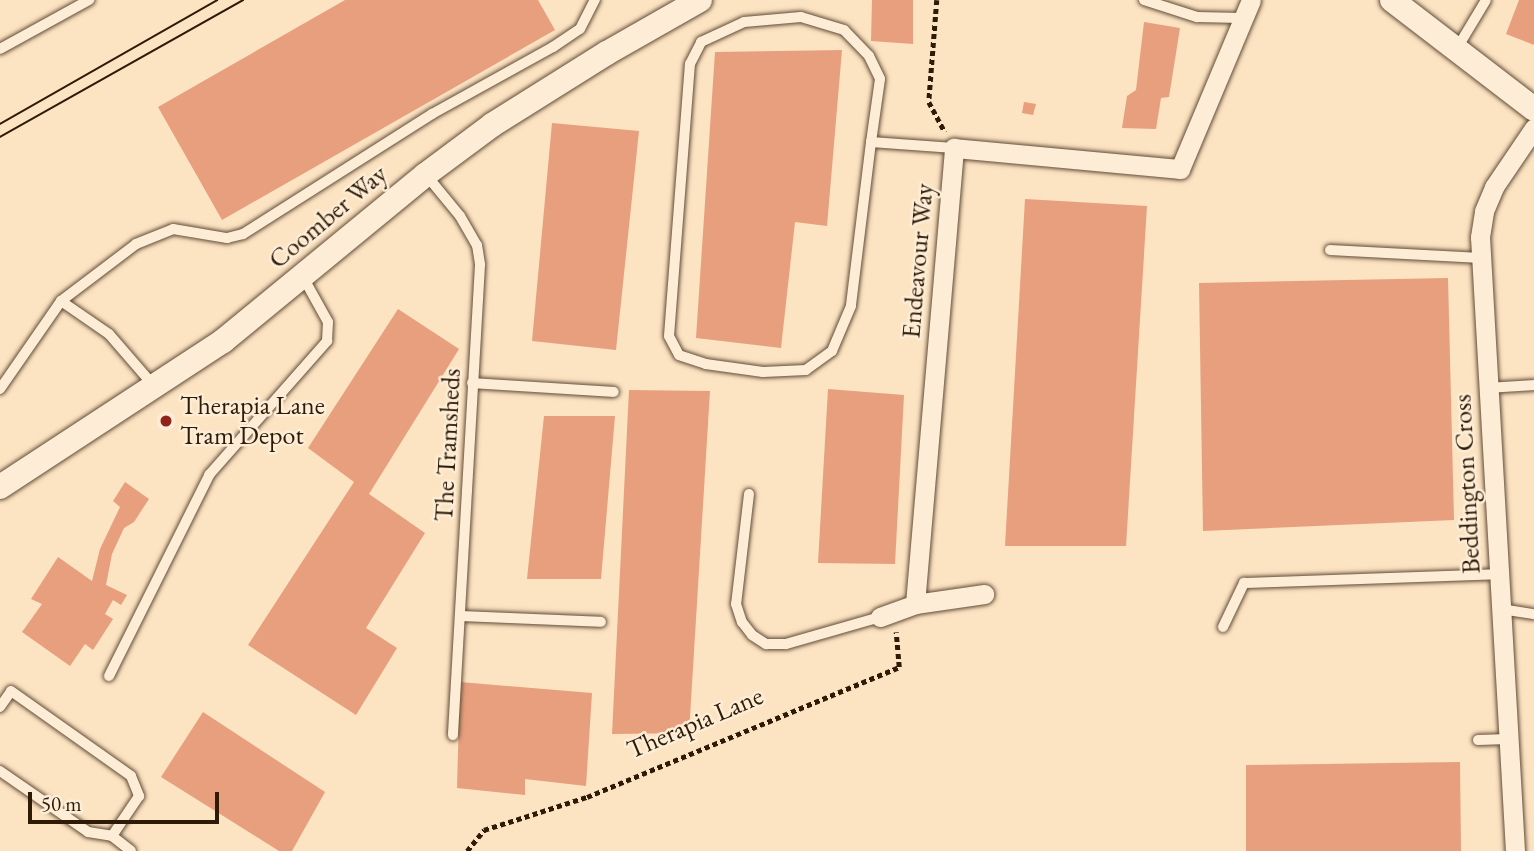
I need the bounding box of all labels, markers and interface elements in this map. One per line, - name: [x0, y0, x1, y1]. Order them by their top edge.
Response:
- street label: Coomber Way: [263, 159, 393, 275]
- street label: Endeavour Way: [896, 182, 940, 340]
- street label: The Tramsheds: [428, 368, 468, 522]
- place label: Therapia Lane Tram Depot: [180, 390, 325, 452]
- street label: Beddington Cross: [1447, 393, 1487, 575]
- marker: Therapia Lane Tram Depot: [158, 413, 174, 429]
- street label: Therapia Lane: [622, 680, 768, 766]
- scale bar: [32, 778, 222, 822]
- text: 50 m: [41, 790, 82, 817]

